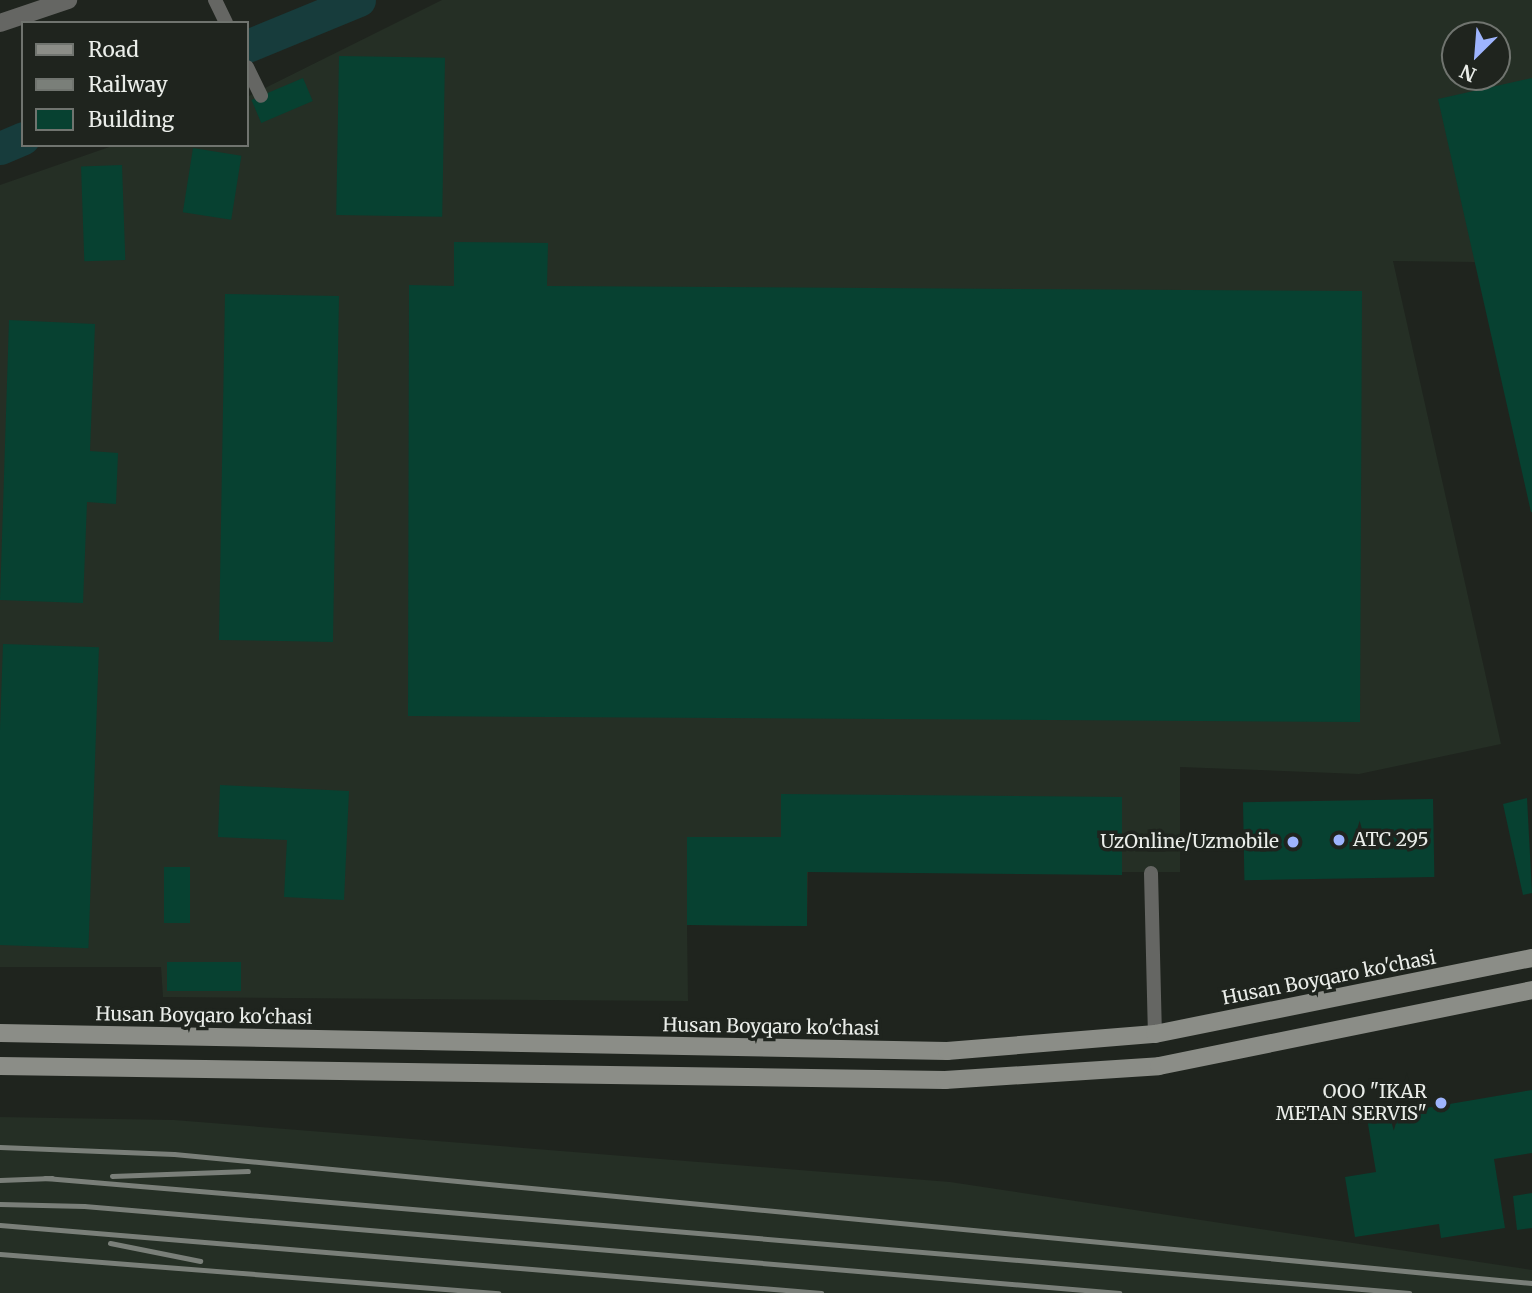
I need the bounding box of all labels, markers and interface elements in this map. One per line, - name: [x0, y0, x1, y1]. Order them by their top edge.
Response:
- legend: [21, 21, 248, 147]
- north arrow: [1441, 21, 1511, 91]
- text: Road: [88, 36, 139, 63]
- text: N: [1456, 59, 1480, 87]
- text: Railway: [88, 71, 168, 98]
- text: Building: [88, 106, 174, 133]
- place label: ATC 295: [1353, 829, 1429, 851]
- place label: UzOnline/Uzmobile: [1100, 831, 1279, 853]
- marker: ATC 295: [1331, 832, 1347, 848]
- marker: UzOnline/Uzmobile: [1285, 834, 1301, 850]
- street label: Husan Boyqaro ko'chasi: [1220, 946, 1438, 1010]
- street label: Husan Boyqaro ko'chasi: [95, 1003, 313, 1029]
- street label: Husan Boyqaro ko'chasi: [662, 1014, 880, 1040]
- place label: OOO "IKAR METAN SERVIS": [1276, 1081, 1427, 1125]
- marker: OOO "IKAR METAN SERVIS": [1433, 1095, 1449, 1111]

